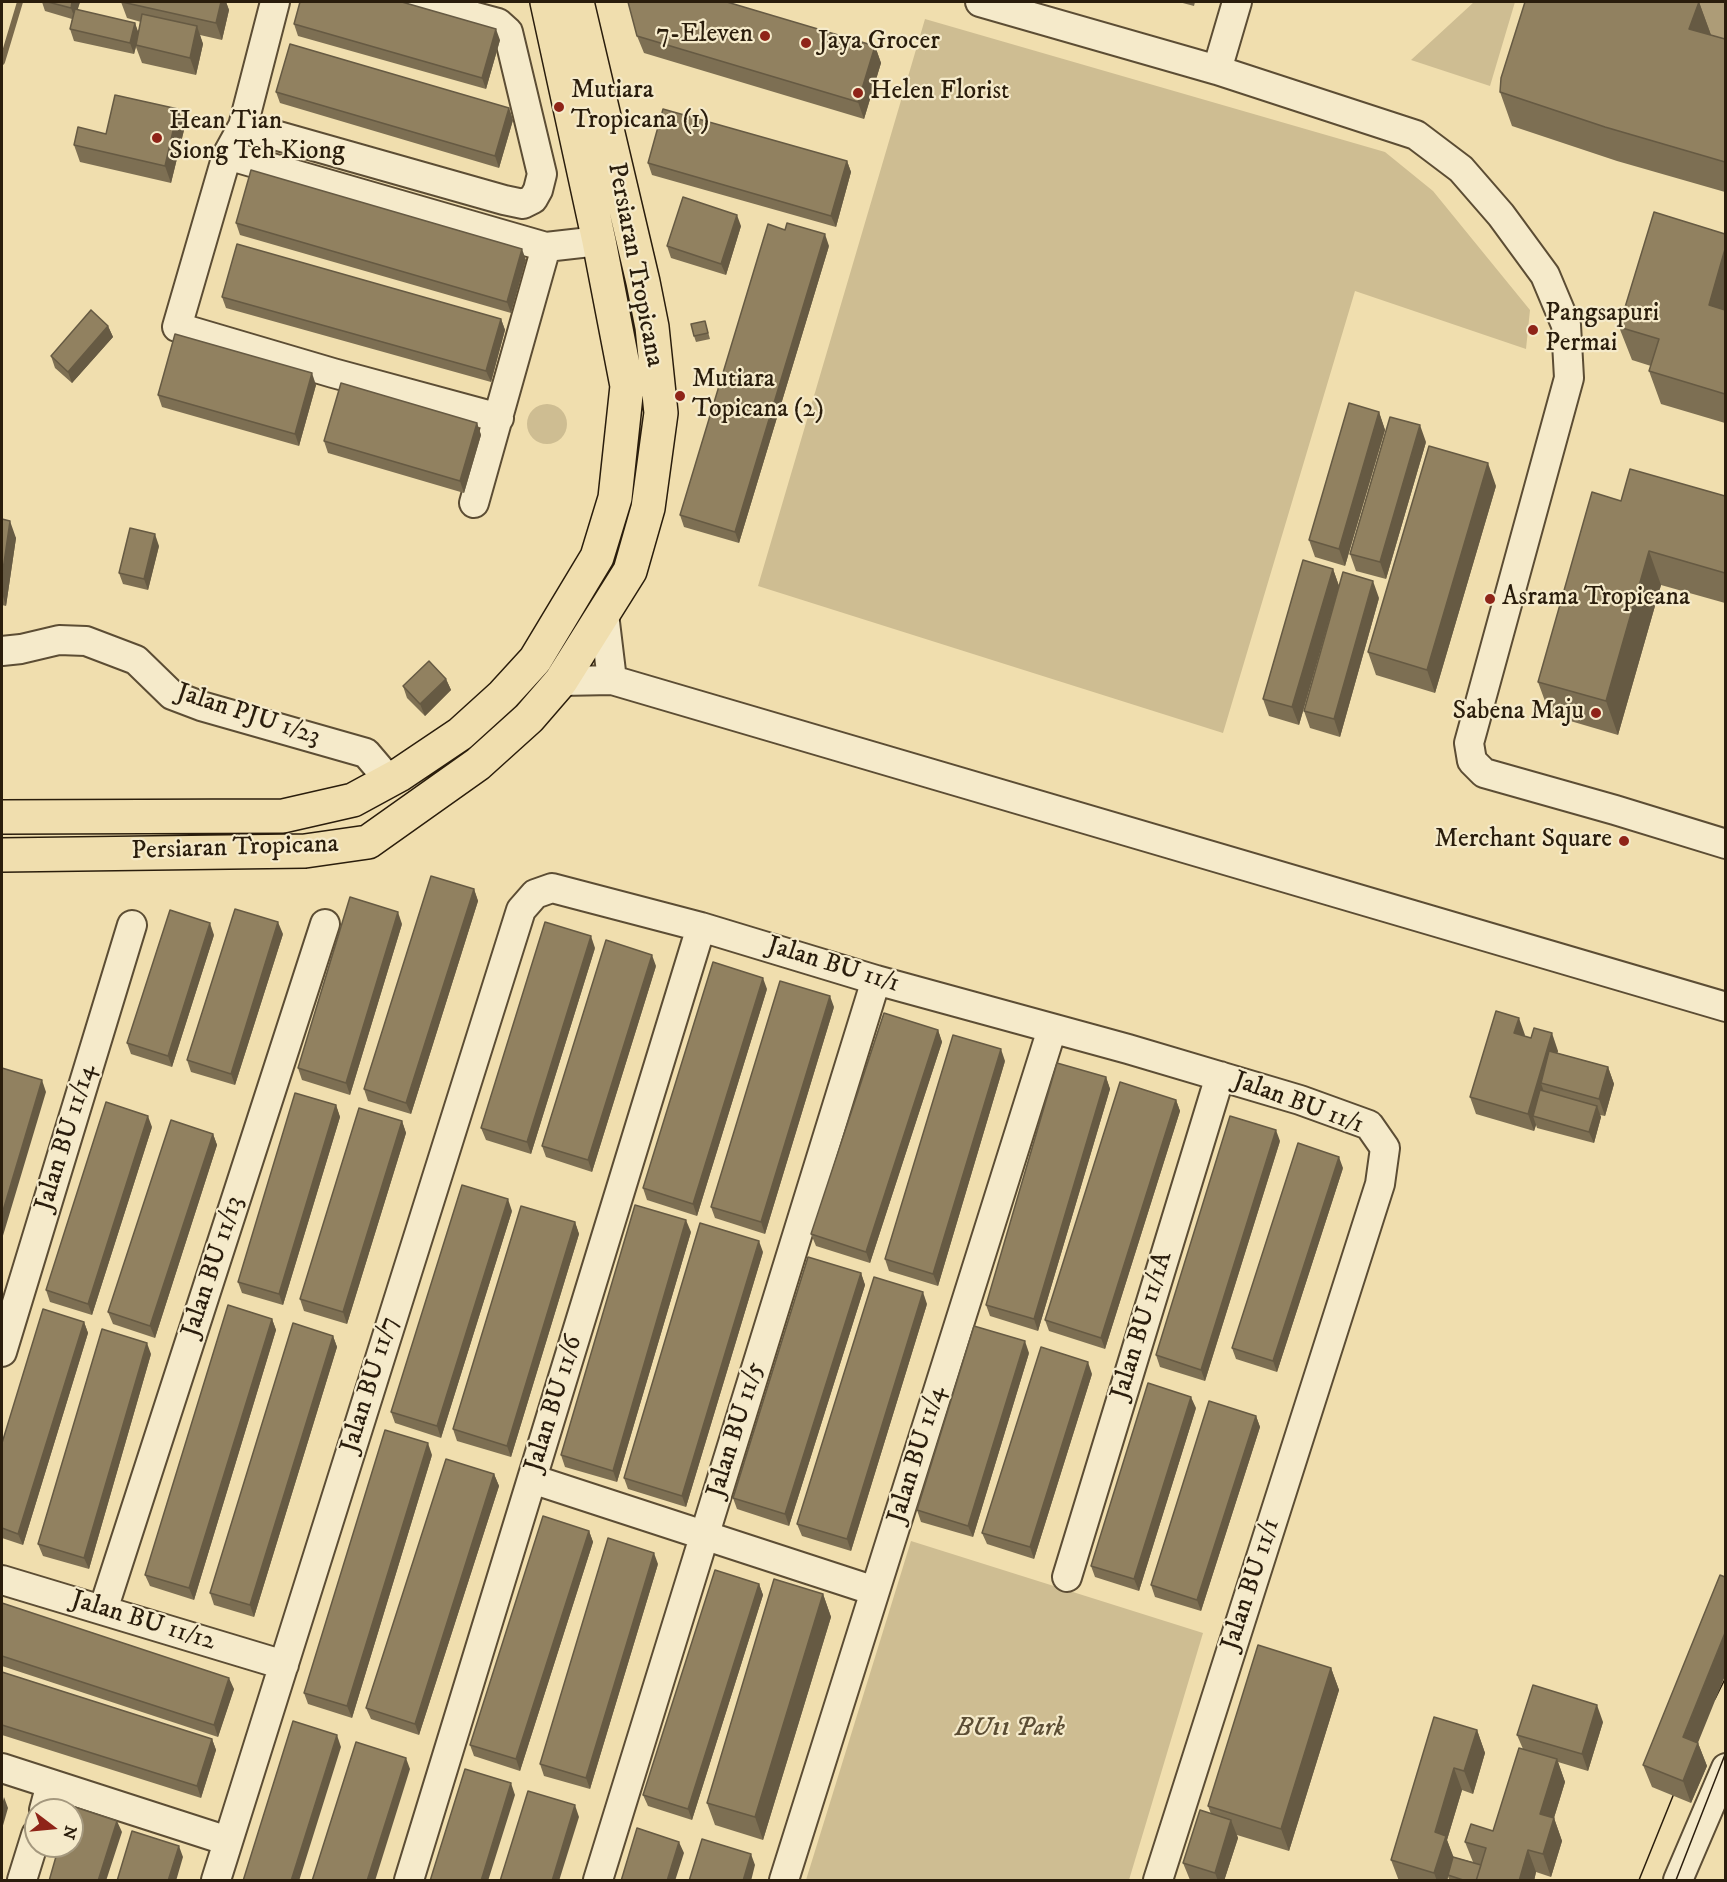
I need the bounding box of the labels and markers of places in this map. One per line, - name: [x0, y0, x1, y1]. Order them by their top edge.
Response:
- place label: 7-Eleven: [656, 20, 753, 52]
- place label: Jaya Grocer: [818, 27, 940, 59]
- marker: 7-Eleven: [758, 29, 772, 43]
- marker: Jaya Grocer: [799, 36, 813, 50]
- place label: Mutiara Tropicana (1): [571, 76, 709, 138]
- place label: Helen Florist: [870, 77, 1009, 109]
- marker: Helen Florist: [851, 86, 865, 100]
- marker: Mutiara Tropicana (1): [552, 100, 566, 114]
- place label: Hean Tian Siong Teh Kiong: [169, 107, 345, 168]
- marker: Hean Tian Siong Teh Kiong: [150, 131, 164, 145]
- place label: Pangsapuri Permai: [1545, 299, 1659, 360]
- marker: Pangsapuri Permai: [1526, 323, 1540, 337]
- place label: Mutiara Topicana (2): [692, 365, 824, 426]
- marker: Mutiara Topicana (2): [673, 389, 687, 403]
- place label: Asrama Tropicana: [1502, 583, 1690, 615]
- marker: Asrama Tropicana: [1483, 592, 1497, 606]
- place label: Sabena Maju: [1453, 697, 1584, 729]
- marker: Sabena Maju: [1589, 706, 1603, 720]
- place label: Merchant Square: [1434, 825, 1612, 857]
- marker: Merchant Square: [1617, 834, 1631, 848]

